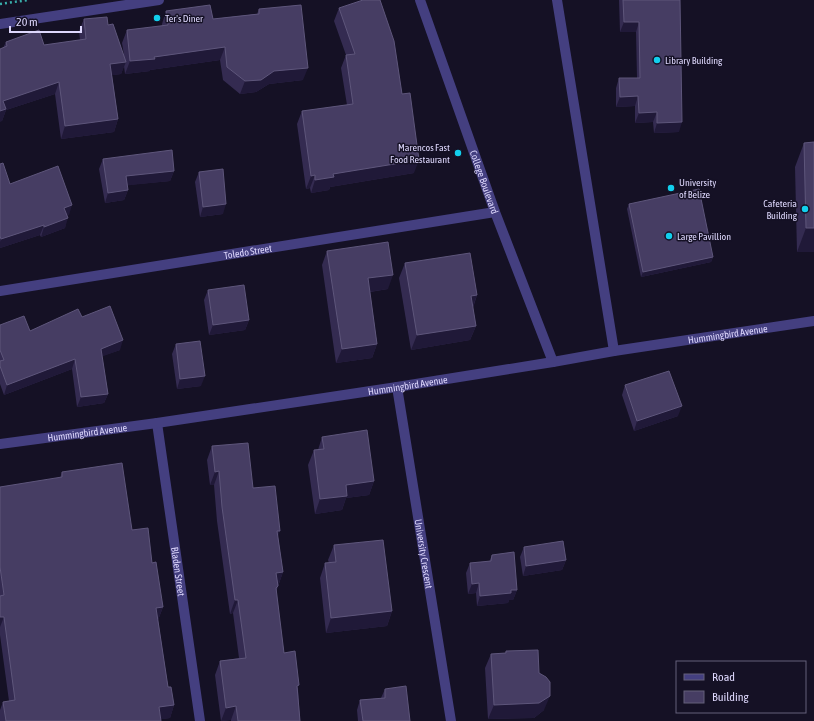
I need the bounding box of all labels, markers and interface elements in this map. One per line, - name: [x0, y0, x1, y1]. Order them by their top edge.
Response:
- scale bar: [10, 8, 81, 34]
- marker: Ter's Diner: [152, 13, 162, 23]
- place label: Ter's Diner: [165, 13, 204, 24]
- text: 20 m: [16, 15, 38, 29]
- marker: Library Building: [652, 55, 662, 65]
- place label: Library Building: [665, 55, 723, 66]
- place label: Marencos Fast Food Restaurant: [390, 142, 450, 165]
- marker: Marencos Fast Food Restaurant: [453, 148, 463, 158]
- street label: College Boulevard: [468, 149, 500, 216]
- place label: University of Belize: [679, 177, 716, 200]
- marker: University of Belize: [666, 183, 676, 193]
- place label: Cafeteria Building: [763, 198, 798, 221]
- marker: Cafeteria Building: [800, 204, 810, 214]
- marker: Large Pavillion: [664, 231, 674, 241]
- place label: Large Pavillion: [677, 231, 731, 242]
- street label: Toledo Street: [223, 243, 273, 261]
- street label: Hummingbird Avenue: [687, 323, 769, 346]
- street label: Hummingbird Avenue: [367, 374, 449, 397]
- street label: Hummingbird Avenue: [47, 422, 128, 444]
- street label: University Crescent: [412, 518, 435, 590]
- street label: Bladen Street: [169, 546, 187, 597]
- legend: [676, 661, 806, 713]
- text: Road: [712, 670, 735, 684]
- text: Building: [712, 690, 750, 704]

